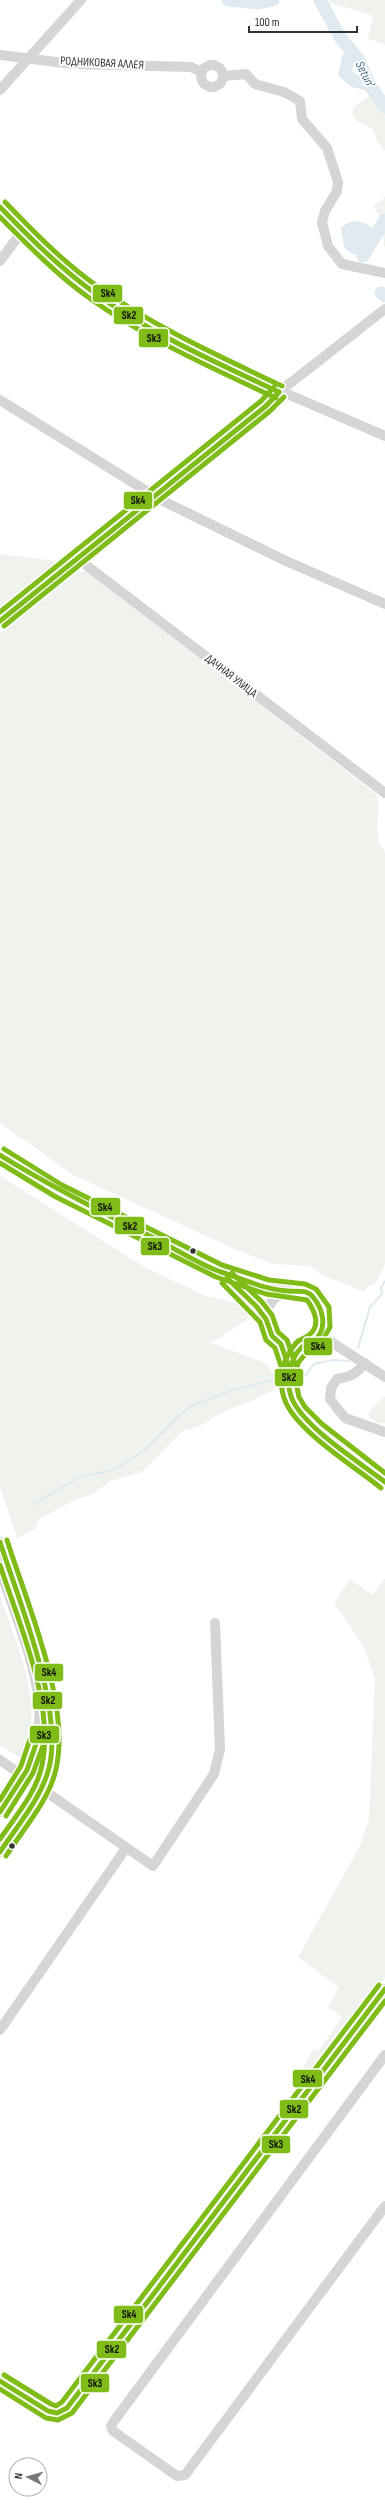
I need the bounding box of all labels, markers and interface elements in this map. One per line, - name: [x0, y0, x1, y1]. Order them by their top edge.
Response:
- scale bar: [249, 8, 357, 34]
- text: 100 m: [255, 15, 280, 30]
- street label: РОДНИКОВАЯ АЛЛЕЯ: [60, 53, 144, 73]
- water label: Setun': [352, 58, 379, 91]
- line badge: Sk4: [92, 284, 123, 303]
- text: Sk4: [101, 287, 115, 300]
- line badge: Sk2: [113, 306, 144, 325]
- text: Sk2: [122, 309, 136, 322]
- line badge: Sk3: [138, 328, 169, 348]
- text: Sk3: [147, 332, 161, 345]
- line badge: Sk4: [123, 491, 153, 510]
- text: Sk4: [131, 494, 145, 507]
- street label: ДАЧНАЯ УЛИЦА: [202, 651, 261, 702]
- line badge: Sk4: [90, 1197, 121, 1216]
- text: Sk4: [98, 1201, 112, 1214]
- line badge: Sk2: [114, 1216, 145, 1235]
- text: Sk2: [123, 1220, 137, 1233]
- line badge: Sk3: [140, 1237, 170, 1256]
- text: Sk3: [148, 1240, 162, 1253]
- unlabelled marker: [188, 1246, 198, 1256]
- line badge: Sk4: [303, 1337, 333, 1356]
- text: Sk4: [311, 1340, 325, 1353]
- line badge: Sk2: [274, 1368, 304, 1387]
- text: Sk2: [282, 1371, 296, 1384]
- line badge: Sk4: [34, 1663, 64, 1682]
- text: Sk4: [42, 1666, 56, 1679]
- line badge: Sk2: [32, 1691, 63, 1710]
- text: Sk2: [41, 1694, 55, 1707]
- line badge: Sk3: [29, 1725, 60, 1744]
- text: Sk3: [37, 1729, 51, 1742]
- unlabelled marker: [7, 1841, 17, 1851]
- line badge: Sk4: [292, 2069, 323, 2088]
- text: Sk4: [301, 2073, 315, 2086]
- line badge: Sk2: [279, 2099, 309, 2119]
- text: Sk2: [287, 2103, 301, 2116]
- line badge: Sk3: [261, 2135, 291, 2154]
- text: Sk3: [269, 2138, 283, 2151]
- line badge: Sk4: [113, 2305, 144, 2324]
- text: Sk4: [122, 2308, 136, 2321]
- line badge: Sk2: [96, 2340, 127, 2359]
- text: Sk2: [105, 2343, 119, 2356]
- line badge: Sk3: [80, 2373, 110, 2393]
- text: Sk3: [88, 2377, 102, 2390]
- north arrow: [8, 2457, 48, 2497]
- text: N: [12, 2472, 25, 2480]

